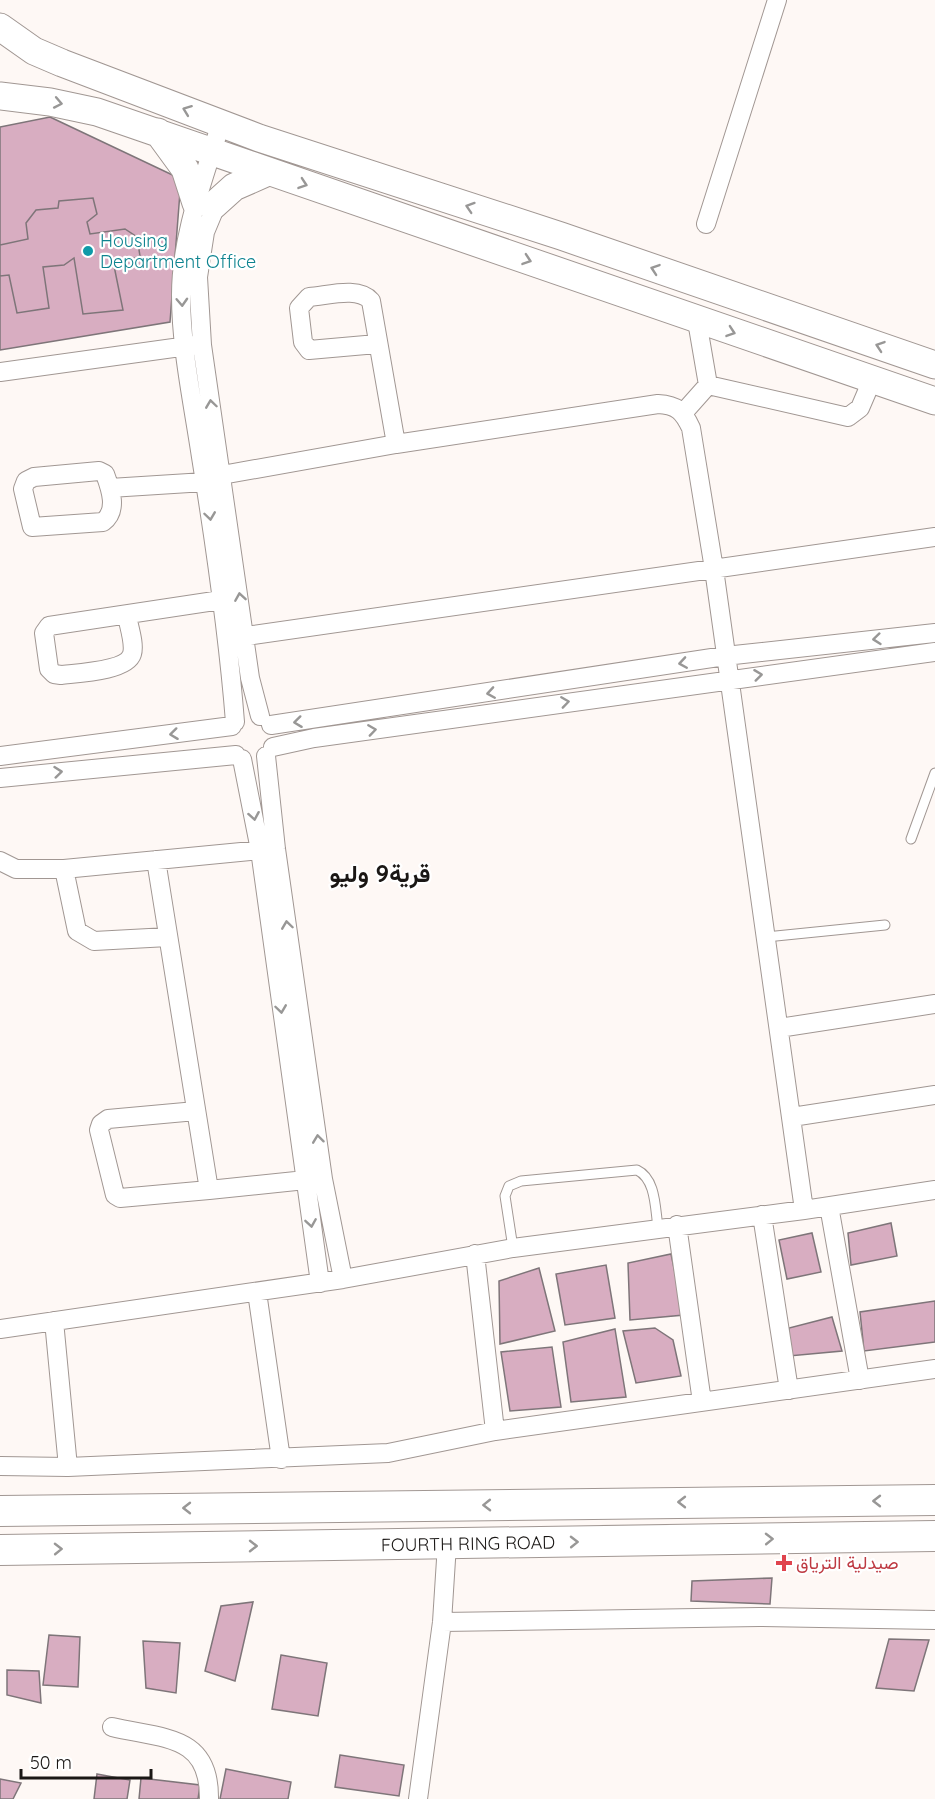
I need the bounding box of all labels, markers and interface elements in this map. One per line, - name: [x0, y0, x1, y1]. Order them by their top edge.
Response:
- one-way arrow: [53, 96, 63, 109]
- one-way arrow: [182, 105, 193, 117]
- one-way arrow: [297, 177, 308, 189]
- one-way arrow: [465, 202, 476, 215]
- place label: Housing Department Office: [100, 229, 256, 273]
- marker: Housing Department Office: [81, 244, 95, 258]
- one-way arrow: [521, 253, 532, 266]
- one-way arrow: [651, 264, 661, 276]
- one-way arrow: [175, 298, 188, 307]
- one-way arrow: [725, 325, 736, 338]
- one-way arrow: [875, 340, 886, 353]
- one-way arrow: [206, 400, 218, 409]
- one-way arrow: [203, 512, 215, 521]
- one-way arrow: [234, 593, 246, 602]
- one-way arrow: [872, 633, 881, 645]
- one-way arrow: [679, 656, 689, 669]
- one-way arrow: [754, 670, 763, 682]
- one-way arrow: [486, 686, 496, 699]
- one-way arrow: [560, 697, 570, 709]
- one-way arrow: [293, 715, 302, 728]
- one-way arrow: [367, 724, 377, 736]
- one-way arrow: [169, 727, 178, 739]
- one-way arrow: [54, 766, 63, 779]
- one-way arrow: [247, 811, 260, 821]
- district label: قرية9 وليو: [330, 858, 430, 889]
- one-way arrow: [281, 921, 293, 930]
- one-way arrow: [275, 1004, 287, 1014]
- one-way arrow: [313, 1135, 325, 1144]
- one-way arrow: [304, 1218, 316, 1228]
- one-way arrow: [872, 1494, 881, 1507]
- one-way arrow: [677, 1496, 686, 1508]
- one-way arrow: [482, 1499, 491, 1511]
- one-way arrow: [182, 1502, 191, 1514]
- street label: FOURTH RING ROAD: [381, 1530, 555, 1557]
- one-way arrow: [765, 1533, 774, 1545]
- one-way arrow: [570, 1536, 579, 1549]
- one-way arrow: [249, 1540, 258, 1552]
- one-way arrow: [54, 1543, 63, 1555]
- place label: صيدلية الترياق: [796, 1551, 899, 1574]
- marker: صيدلية الترياق: [777, 1556, 791, 1570]
- scale bar: [21, 1742, 152, 1780]
- text: 50 m: [30, 1751, 72, 1774]

